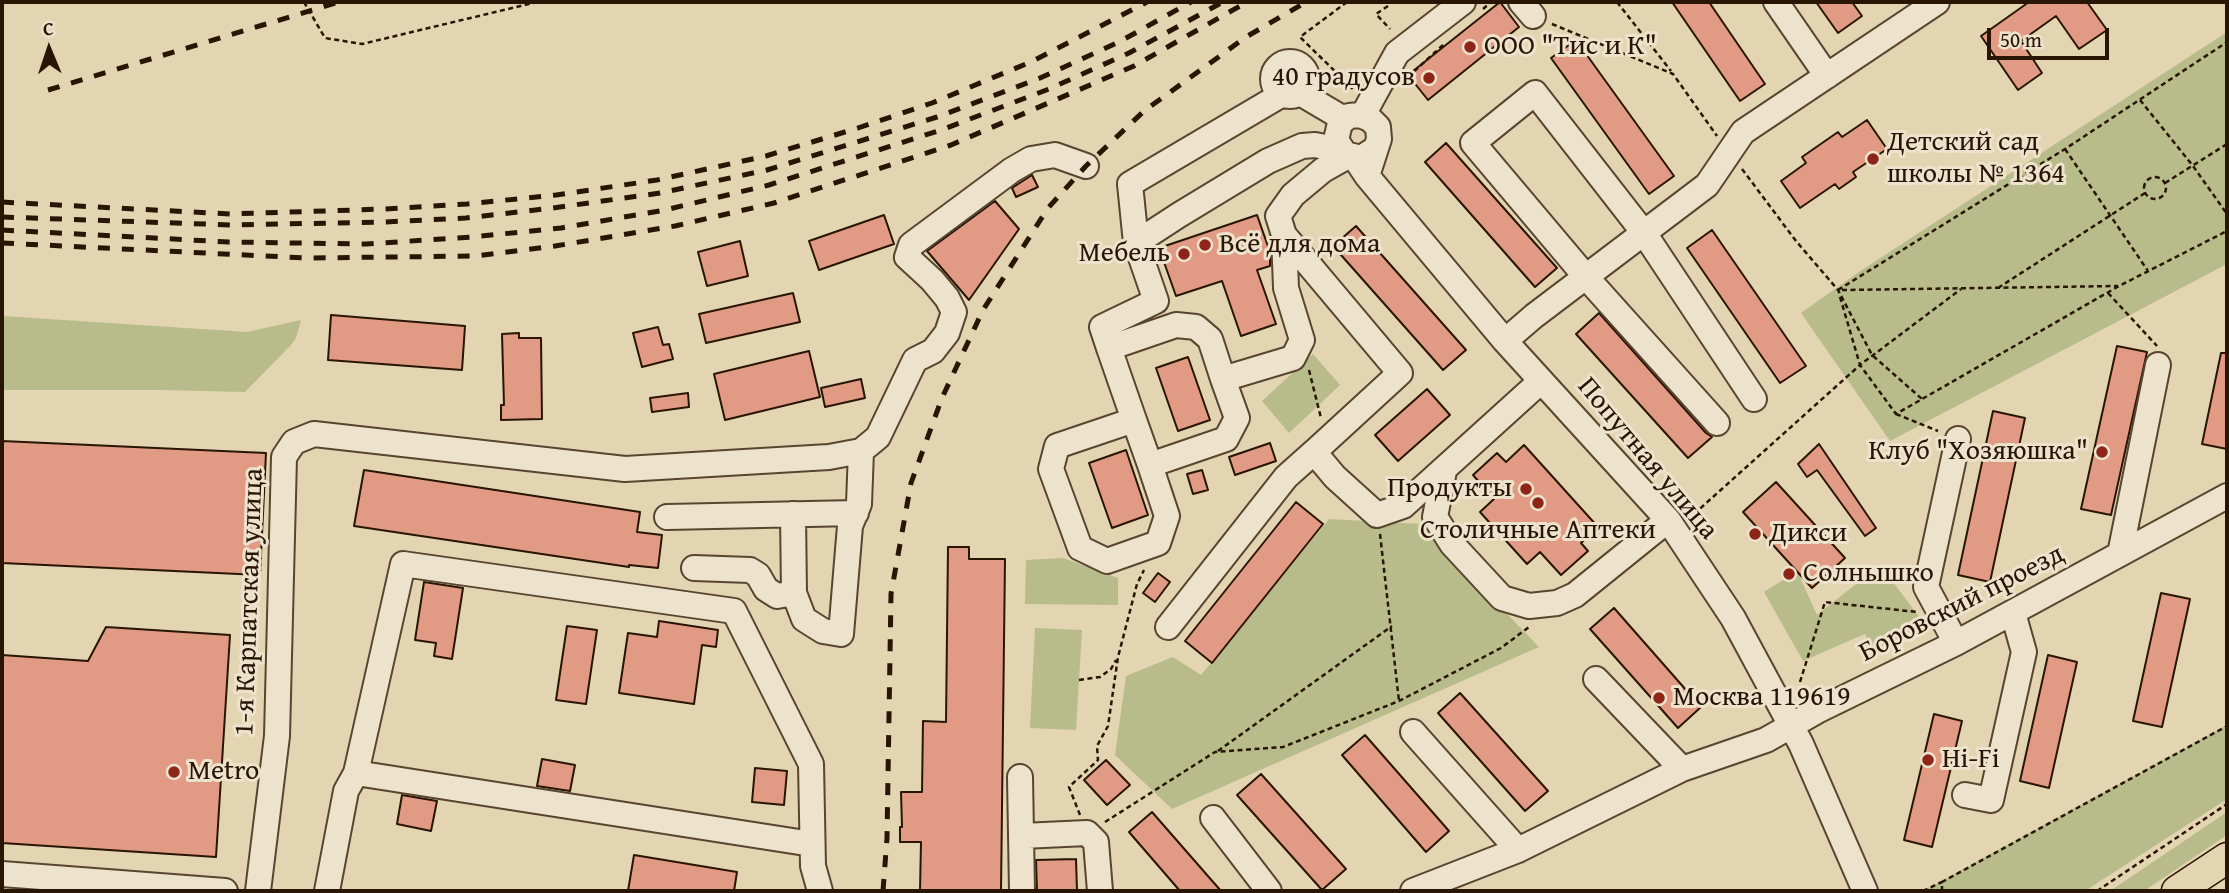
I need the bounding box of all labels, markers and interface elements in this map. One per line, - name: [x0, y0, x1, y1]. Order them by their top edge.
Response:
- north arrow: [14, 14, 84, 84]
- text: С: [42, 14, 54, 42]
- scale bar: [1991, 14, 2114, 58]
- text: 50 m: [2000, 24, 2042, 55]
- place label: ООО "Тис и К": [1484, 30, 1657, 64]
- marker: ООО "Тис и К": [1462, 39, 1478, 55]
- place label: 40 градусов: [1272, 61, 1415, 95]
- marker: 40 градусов: [1421, 70, 1437, 86]
- place label: Детский сад школы № 1364: [1887, 126, 2065, 192]
- marker: Детский сад школы № 1364: [1865, 151, 1881, 167]
- place label: Всё для дома: [1219, 228, 1380, 262]
- place label: Мебель: [1079, 237, 1170, 271]
- marker: Всё для дома: [1197, 237, 1213, 253]
- marker: Мебель: [1176, 246, 1192, 262]
- street label: Попутная улица: [1569, 371, 1725, 547]
- place label: Клуб "Хозяюшка": [1869, 435, 2088, 469]
- marker: Клуб "Хозяюшка": [2094, 444, 2110, 460]
- street label: 1-я Карпатская улица: [229, 467, 271, 737]
- place label: Продукты: [1387, 472, 1512, 506]
- marker: Продукты: [1518, 481, 1534, 497]
- marker: Столичные Аптеки: [1530, 495, 1546, 511]
- place label: Столичные Аптеки: [1420, 514, 1656, 548]
- place label: Дикси: [1769, 517, 1847, 551]
- marker: Дикси: [1747, 526, 1763, 542]
- street label: Боровский проезд: [1854, 538, 2070, 670]
- place label: Солнышко: [1803, 557, 1934, 591]
- marker: Солнышко: [1781, 566, 1797, 582]
- place label: Москва 119619: [1673, 681, 1850, 715]
- marker: Москва 119619: [1651, 690, 1667, 706]
- place label: Hi-Fi: [1942, 743, 2000, 777]
- marker: Hi-Fi: [1920, 752, 1936, 768]
- place label: Metro: [188, 755, 259, 789]
- marker: Metro: [166, 764, 182, 780]

